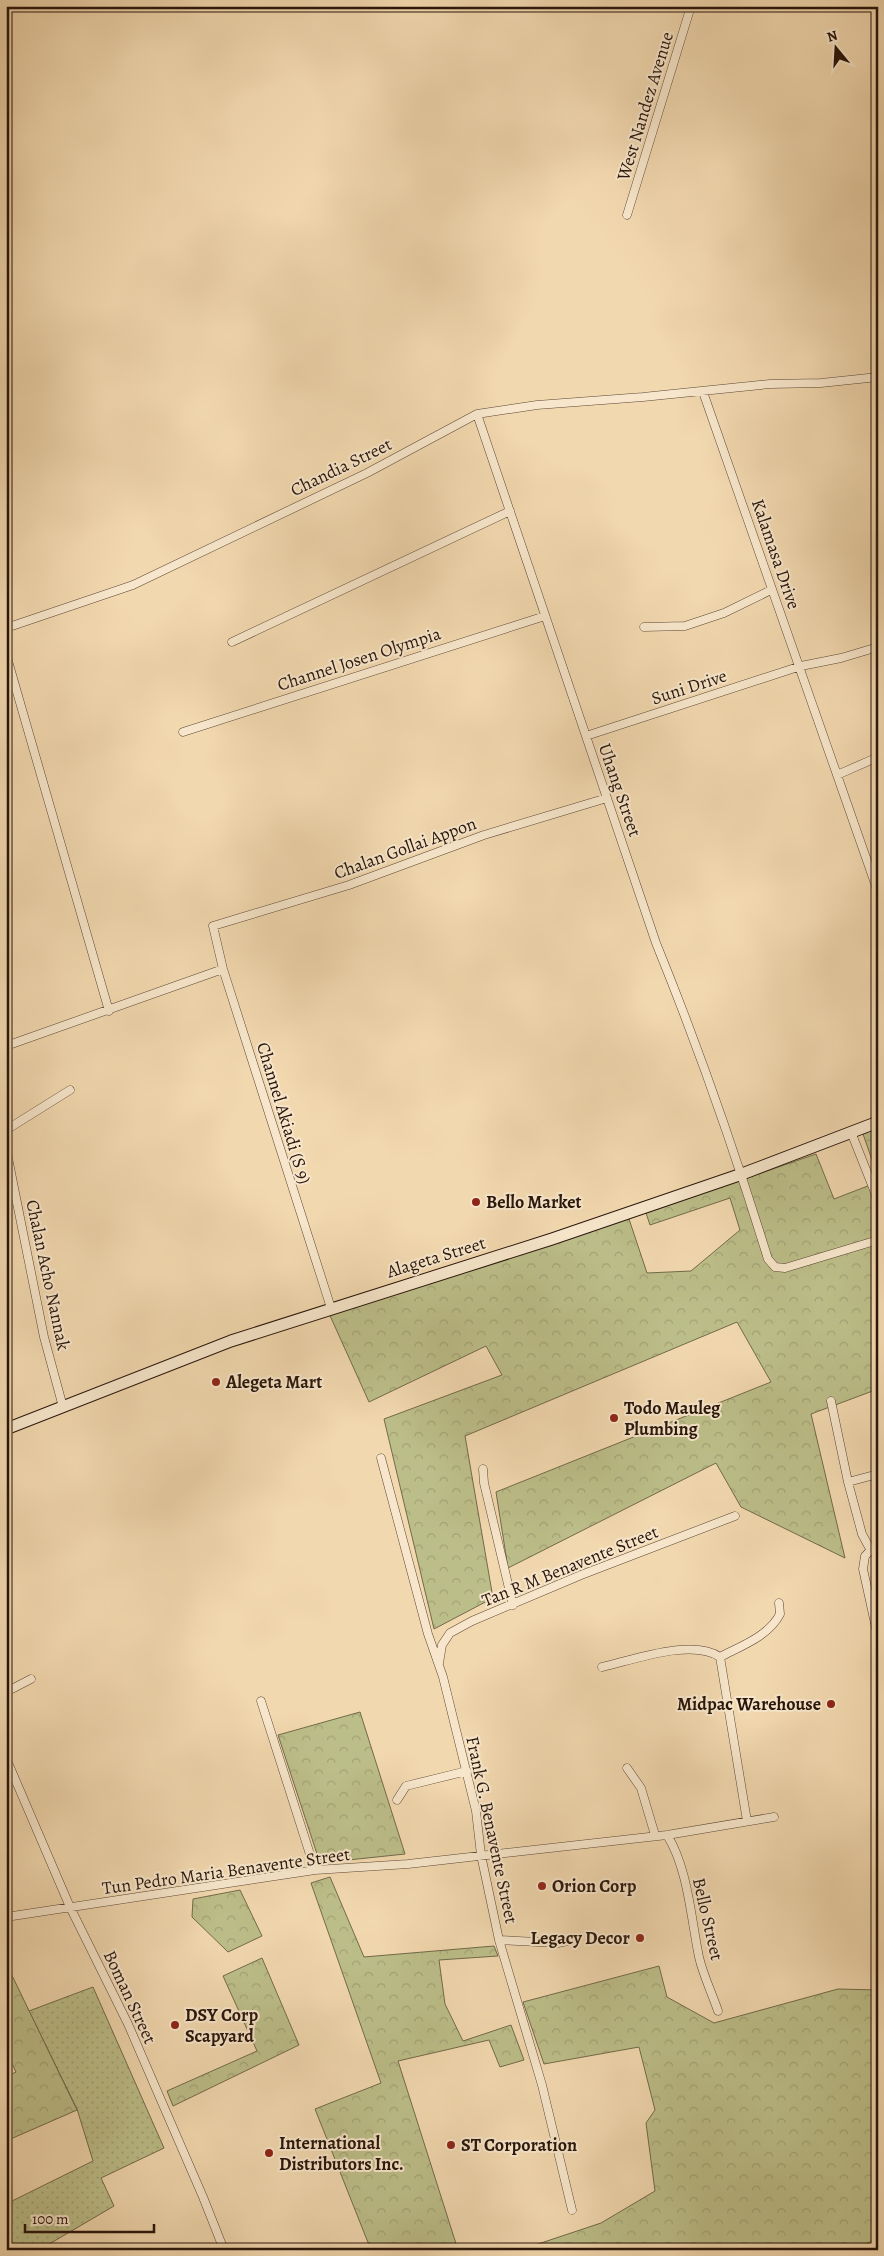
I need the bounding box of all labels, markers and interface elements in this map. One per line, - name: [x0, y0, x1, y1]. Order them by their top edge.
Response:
- north arrow: [812, 22, 862, 72]
- text: N: [824, 26, 840, 47]
- street label: West Nandez Avenue: [611, 29, 679, 184]
- street label: Chandia Street: [286, 432, 396, 502]
- street label: Kalamasa Drive: [746, 496, 806, 612]
- street label: Channel Josen Olympia: [274, 621, 444, 697]
- street label: Suni Drive: [648, 664, 730, 710]
- street label: Uhang Street: [593, 740, 647, 840]
- street label: Chalan Gollai Appon: [330, 811, 480, 885]
- street label: Channel Akiadi (S 9): [251, 1039, 317, 1187]
- place label: Bello Market: [486, 1190, 582, 1214]
- marker: Bello Market: [470, 1196, 482, 1208]
- street label: Chalan Acho Nannak: [20, 1197, 76, 1353]
- street label: Alageta Street: [383, 1231, 488, 1284]
- place label: Alegeta Mart: [225, 1370, 322, 1394]
- marker: Alegeta Mart: [210, 1376, 222, 1388]
- place label: Todo Mauleg Plumbing: [624, 1396, 721, 1441]
- marker: Todo Mauleg Plumbing: [608, 1412, 620, 1424]
- street label: Tan R M Benavente Street: [478, 1520, 662, 1612]
- place label: Midpac Warehouse: [677, 1692, 821, 1716]
- marker: Midpac Warehouse: [825, 1698, 837, 1710]
- street label: Frank G. Benavente Street: [460, 1734, 524, 1926]
- street label: Tun Pedro Maria Benavente Street: [101, 1842, 351, 1900]
- place label: Orion Corp: [552, 1874, 637, 1898]
- street label: Bello Street: [687, 1875, 729, 1963]
- marker: Orion Corp: [536, 1880, 548, 1892]
- place label: Legacy Decor: [531, 1926, 631, 1950]
- marker: Legacy Decor: [634, 1932, 646, 1944]
- street label: Boman Street: [98, 1946, 162, 2048]
- place label: DSY Corp Scapyard: [185, 2003, 258, 2048]
- marker: DSY Corp Scapyard: [169, 2019, 181, 2031]
- place label: International Distributors Inc.: [279, 2131, 404, 2176]
- place label: ST Corporation: [461, 2133, 577, 2157]
- marker: ST Corporation: [445, 2139, 457, 2151]
- marker: International Distributors Inc.: [263, 2147, 275, 2159]
- scale bar: [25, 2201, 154, 2233]
- text: 100 m: [32, 2209, 69, 2229]

